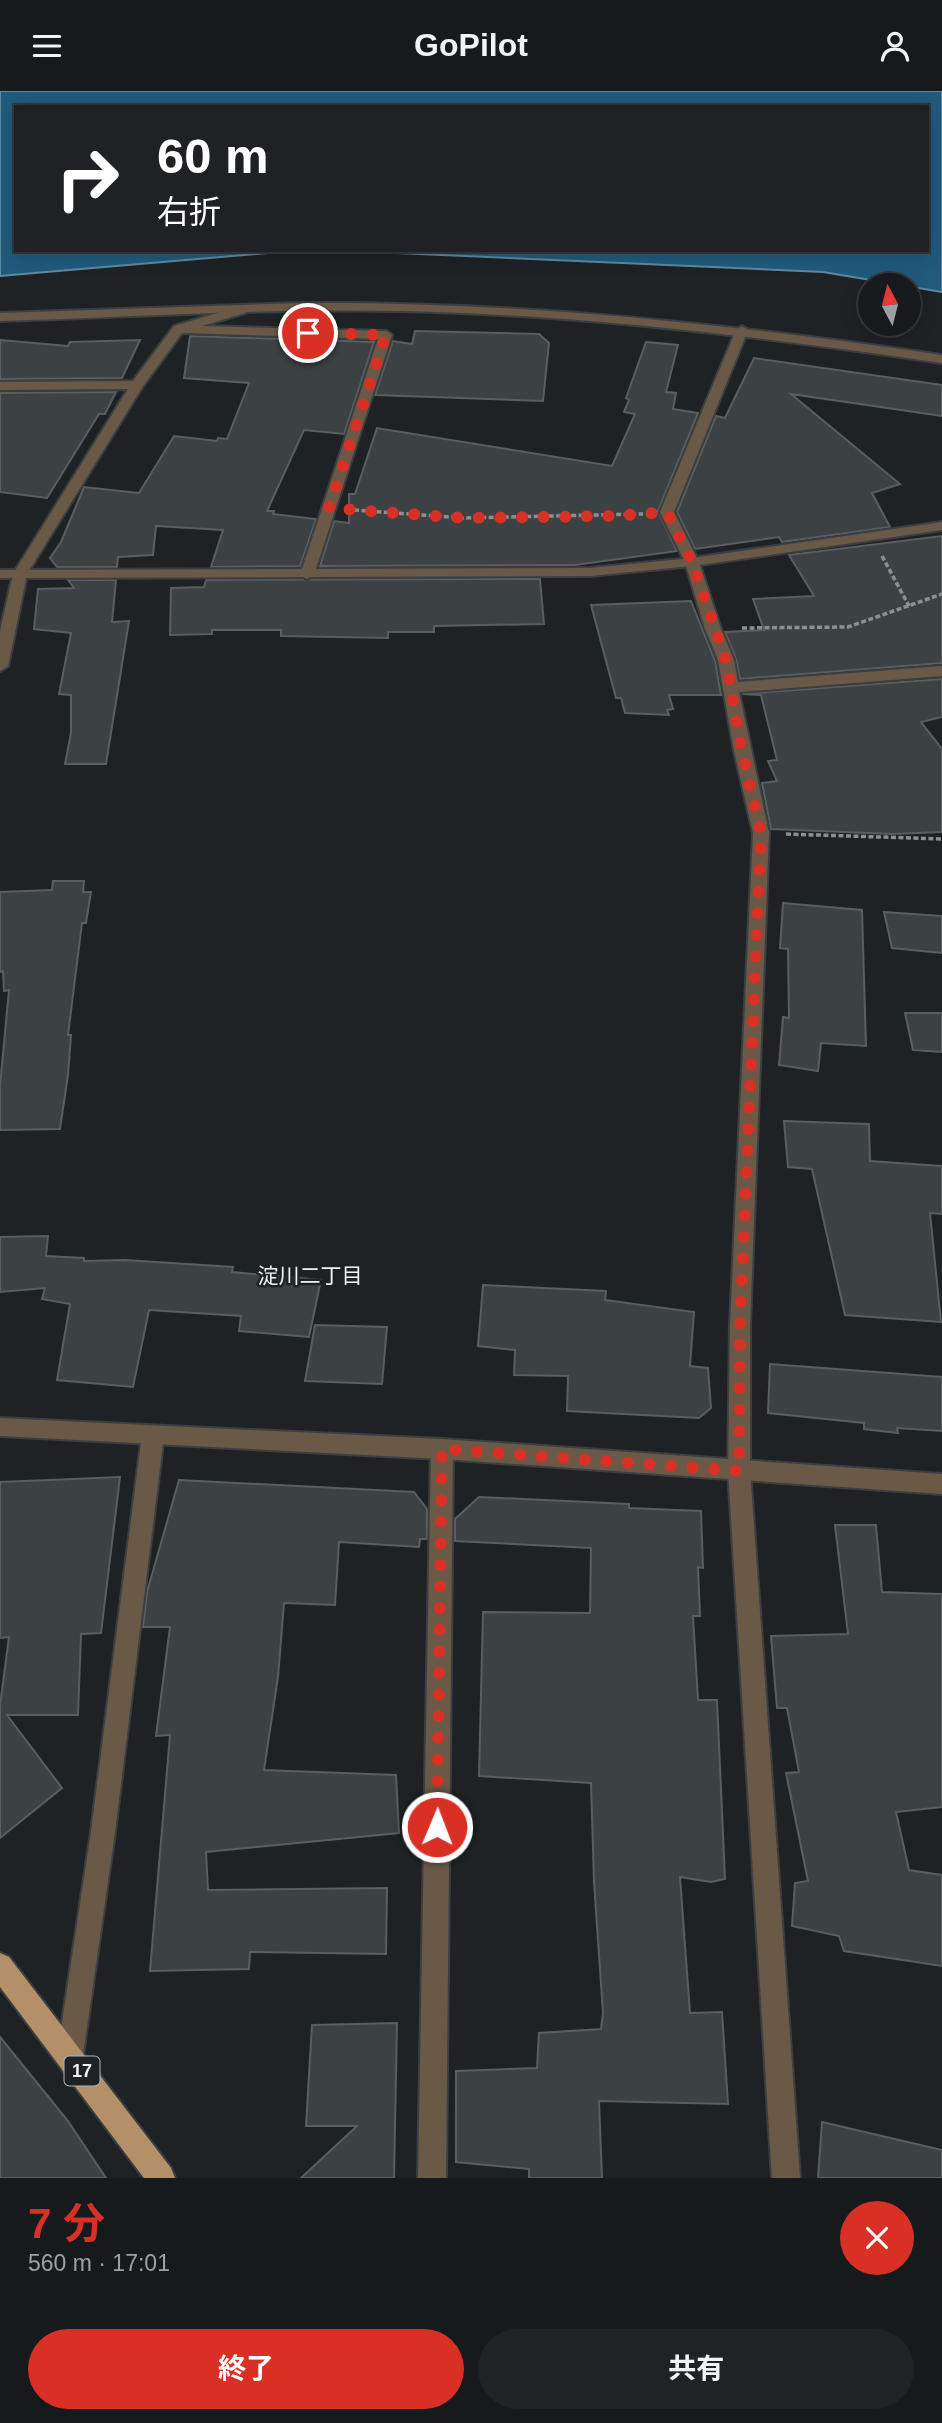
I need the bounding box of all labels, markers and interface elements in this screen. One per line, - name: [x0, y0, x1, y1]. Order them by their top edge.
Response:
- icon: menu: [28, 27, 66, 65]
- text: GoPilot: [414, 27, 528, 63]
- icon: person: [876, 27, 914, 65]
- text: 60 m: [157, 129, 269, 183]
- icon: right: [42, 133, 133, 224]
- text: 右折: [157, 194, 221, 230]
- north arrow: [858, 273, 920, 336]
- map controls: [858, 273, 921, 336]
- pin: [278, 303, 338, 363]
- icon: arrive: [289, 314, 327, 352]
- district label: 淀川二丁目: [258, 1264, 363, 1287]
- position arrow: [400, 1790, 474, 1864]
- road number: 17: [64, 2057, 100, 2085]
- text: 7 分: [28, 2200, 105, 2247]
- button: close: [840, 2201, 914, 2275]
- text: 560 m · 17:01: [28, 2250, 170, 2276]
- button: 終了: [28, 2329, 464, 2409]
- button: 共有: [478, 2329, 914, 2409]

